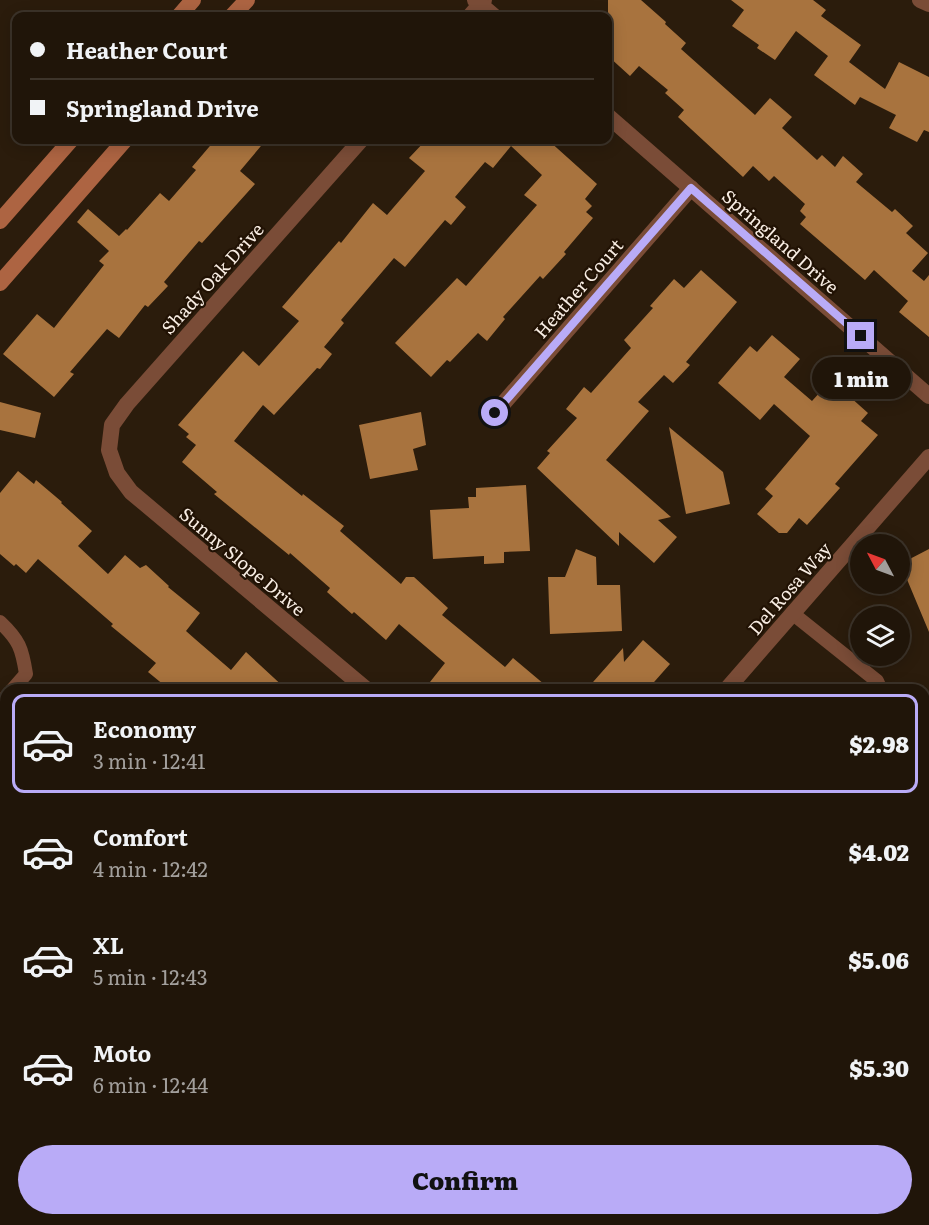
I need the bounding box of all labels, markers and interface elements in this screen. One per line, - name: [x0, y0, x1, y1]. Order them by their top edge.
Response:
- text: Heather Court: [66, 33, 228, 66]
- text: Springland Drive: [66, 91, 259, 124]
- street label: Springland Drive: [717, 183, 845, 299]
- street label: Shady Oak Drive: [154, 216, 270, 340]
- street label: Heather Court: [527, 232, 629, 344]
- route end: [847, 322, 874, 349]
- callout: 1 min: [812, 357, 910, 399]
- text: 1 min: [834, 363, 889, 393]
- route start: [481, 399, 508, 426]
- street label: Sunny Slope Drive: [174, 500, 312, 622]
- north arrow: [850, 534, 910, 594]
- map controls: [850, 534, 910, 666]
- street label: Del Rosa Way: [741, 535, 837, 640]
- button: layers: [850, 606, 910, 666]
- text: Economy: [93, 712, 196, 745]
- icon: car: [21, 717, 75, 771]
- text: $2.98: [849, 727, 909, 760]
- text: 3 min · 12:41: [93, 745, 206, 775]
- text: Comfort: [93, 820, 188, 853]
- icon: car: [21, 825, 75, 879]
- text: $4.02: [848, 835, 909, 868]
- text: 4 min · 12:42: [93, 853, 208, 883]
- text: XL: [93, 928, 124, 961]
- icon: car: [21, 933, 75, 987]
- text: $5.06: [848, 943, 909, 976]
- text: 5 min · 12:43: [93, 961, 208, 991]
- text: Moto: [93, 1036, 151, 1069]
- icon: car: [21, 1041, 75, 1095]
- text: $5.30: [849, 1051, 909, 1084]
- text: 6 min · 12:44: [93, 1069, 208, 1099]
- button: Confirm: [18, 1145, 912, 1214]

